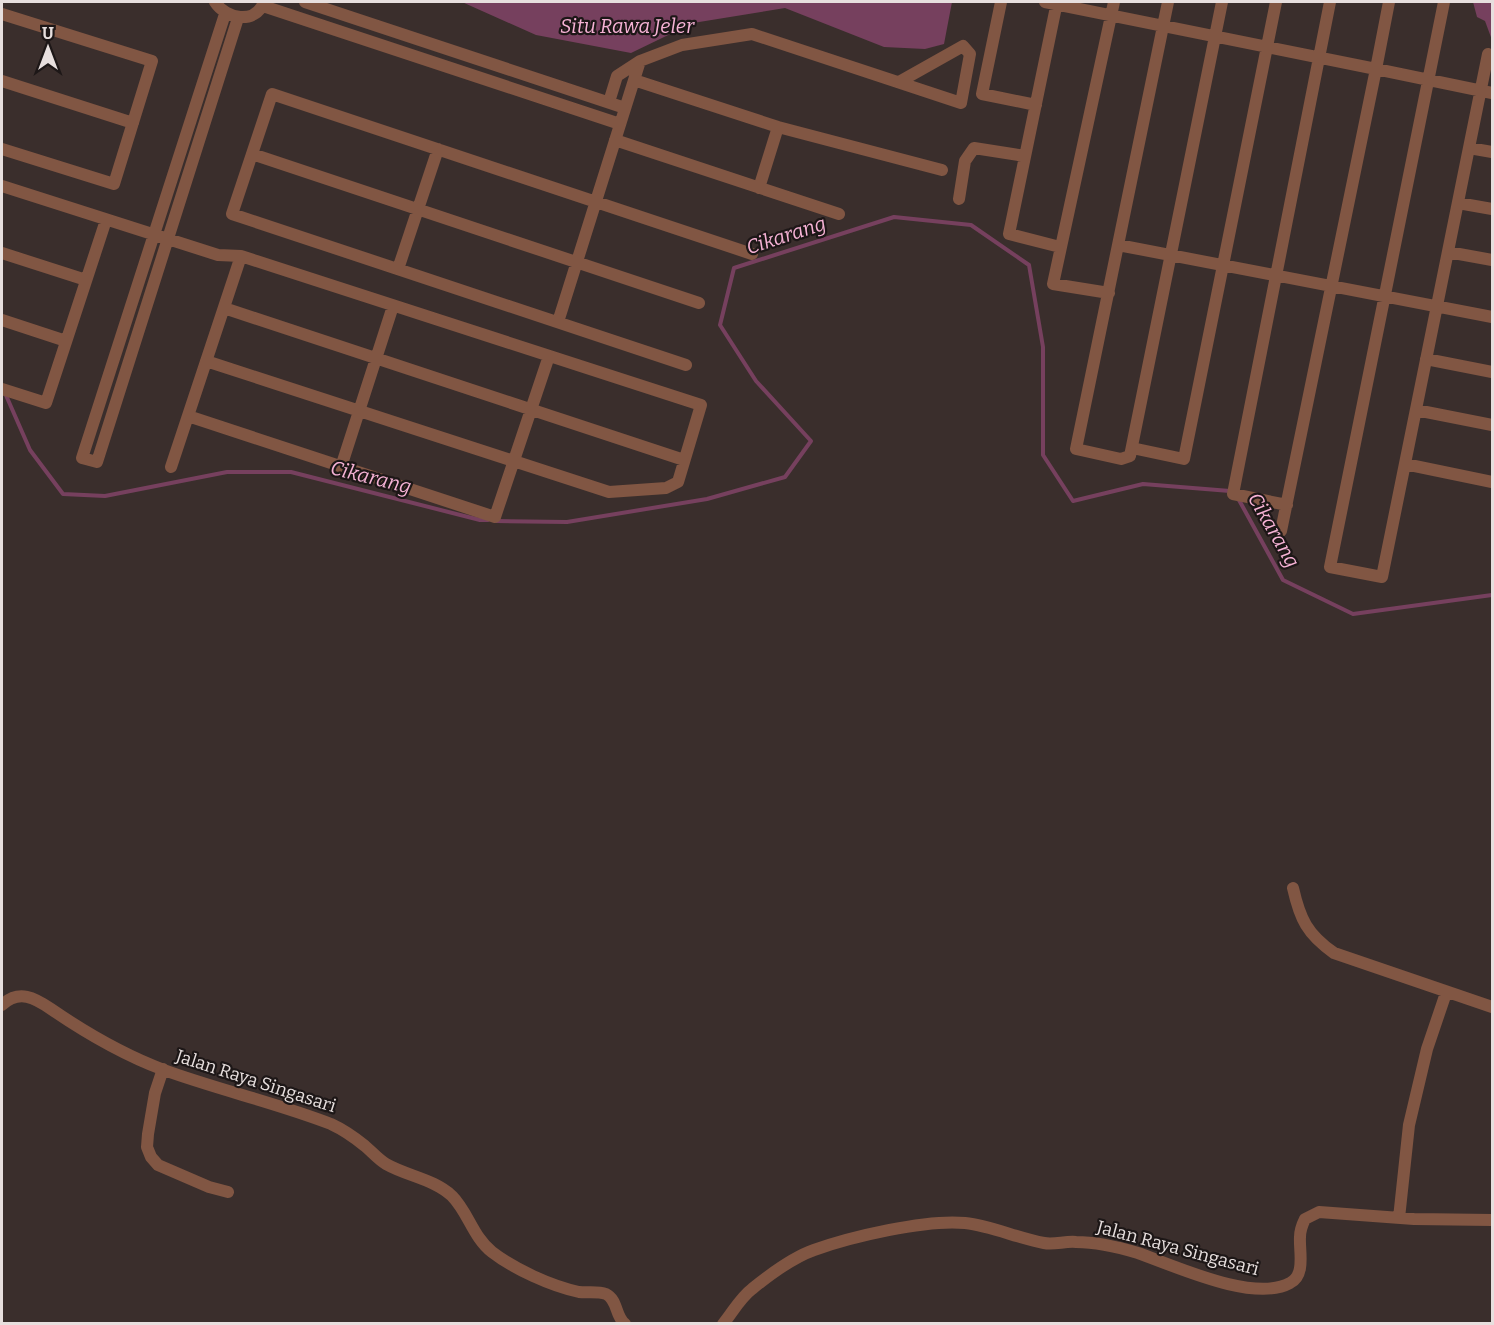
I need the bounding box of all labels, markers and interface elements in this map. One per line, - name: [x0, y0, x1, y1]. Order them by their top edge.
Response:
- water label: Situ Rawa Jeler: [560, 14, 695, 38]
- north arrow: [18, 18, 78, 78]
- text: U: [42, 24, 54, 43]
- water label: Cikarang: [743, 211, 829, 259]
- water label: Cikarang: [328, 455, 414, 499]
- water label: Cikarang: [1243, 488, 1305, 572]
- street label: Jalan Raya Singasari: [172, 1044, 339, 1117]
- street label: Jalan Raya Singasari: [1094, 1216, 1261, 1280]

